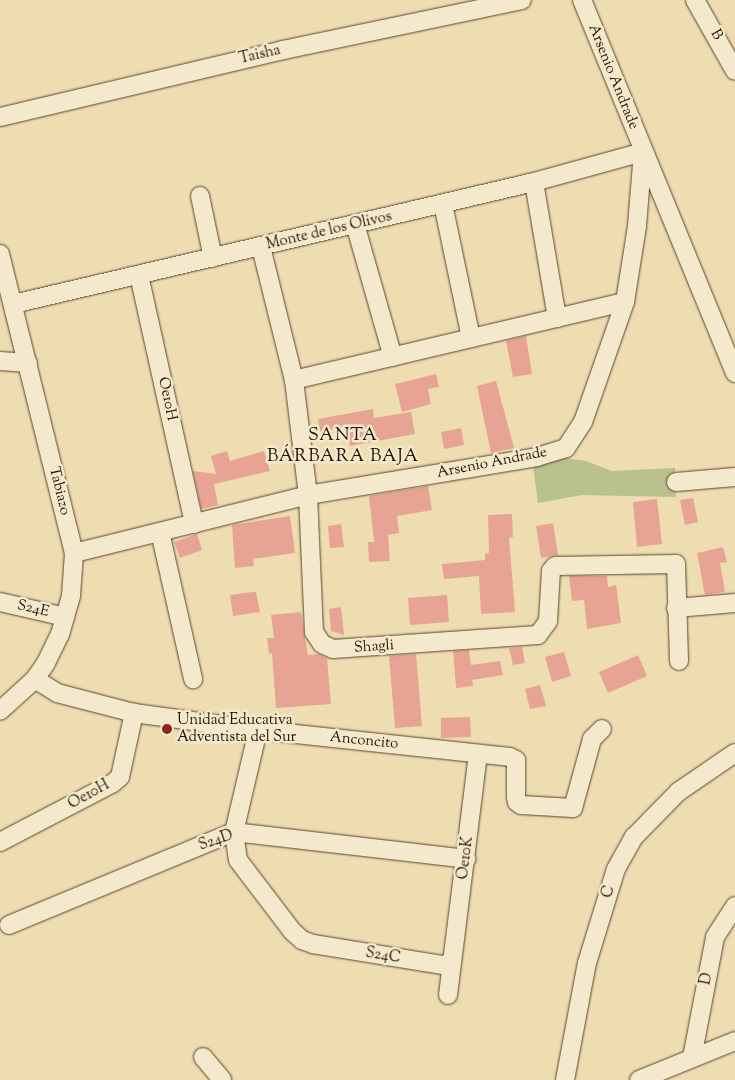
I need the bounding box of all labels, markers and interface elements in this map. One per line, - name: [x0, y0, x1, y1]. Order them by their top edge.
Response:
- street label: Arsenio Andrade: [584, 22, 642, 132]
- street label: B: [706, 26, 726, 44]
- street label: Taisha: [238, 42, 282, 68]
- street label: Monte de los Olivos: [264, 208, 394, 254]
- street label: Oe10H: [154, 375, 180, 423]
- district label: SANTA BÁRBARA BAJA: [265, 426, 421, 468]
- street label: Arsenio Andrade: [435, 444, 549, 482]
- street label: Tabiazo: [44, 465, 74, 517]
- street label: S24E: [15, 597, 51, 621]
- street label: Shagli: [353, 637, 395, 657]
- place label: Unidad Educativa Adventista del Sur: [177, 711, 296, 746]
- marker: Unidad Educativa Adventista del Sur: [161, 723, 173, 735]
- street label: Anconcito: [329, 728, 399, 754]
- street label: Oe10H: [65, 776, 113, 814]
- street label: S24D: [196, 827, 236, 855]
- street label: Oe10K: [454, 835, 478, 881]
- street label: C: [599, 884, 619, 900]
- street label: S24C: [364, 944, 402, 968]
- street label: D: [697, 971, 717, 987]

